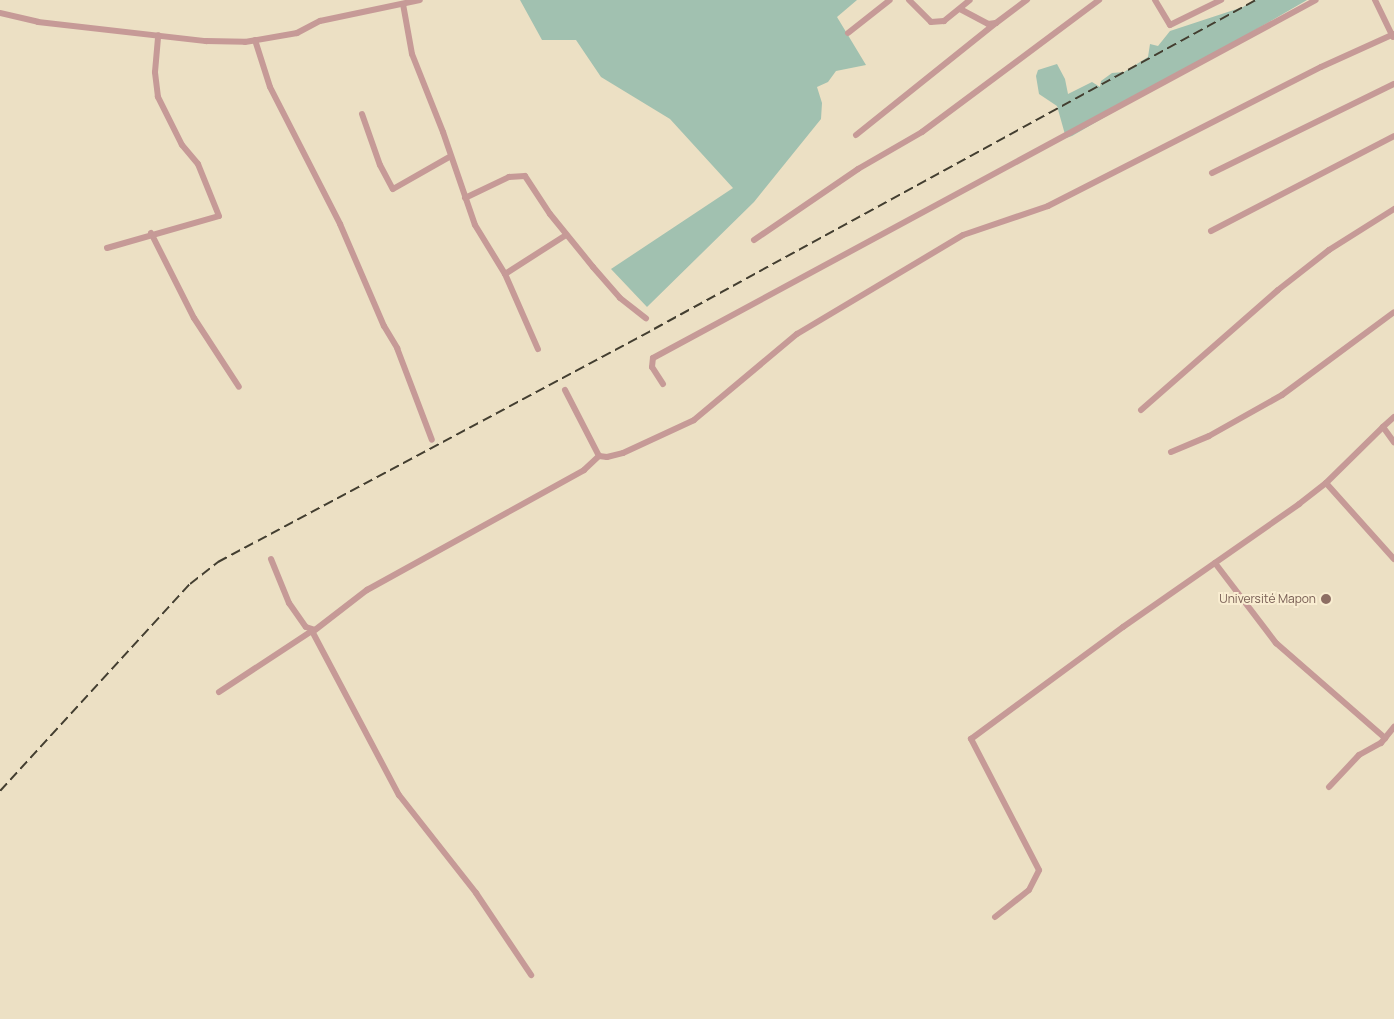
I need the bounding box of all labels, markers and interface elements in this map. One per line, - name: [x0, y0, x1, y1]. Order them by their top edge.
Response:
- place label: Université Mapon: [1219, 592, 1316, 606]
- marker: Université Mapon: [1320, 593, 1332, 605]

